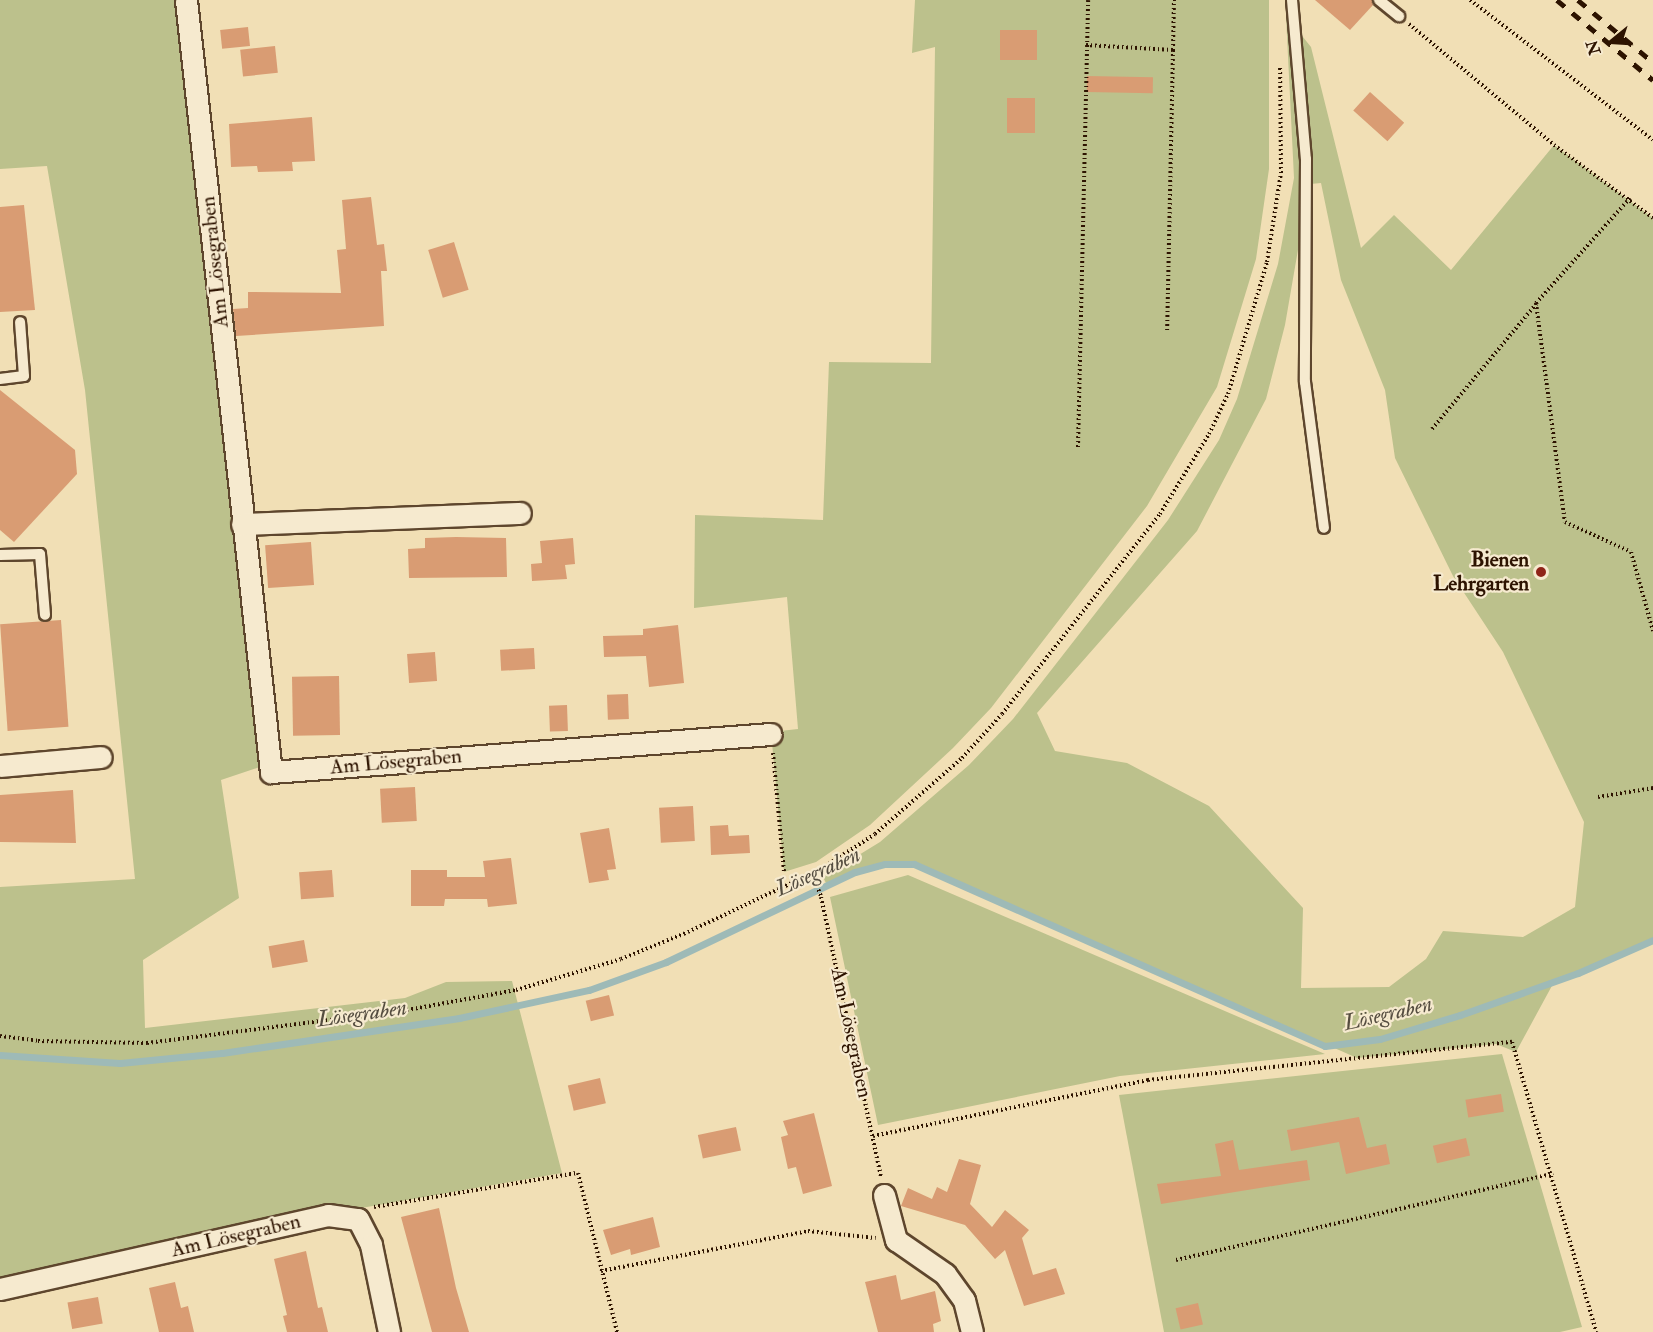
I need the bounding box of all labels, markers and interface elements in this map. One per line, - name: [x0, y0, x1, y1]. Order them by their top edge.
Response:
- north arrow: [1581, 12, 1641, 72]
- text: N: [1582, 38, 1606, 57]
- street label: Am Lösegraben: [196, 195, 234, 329]
- place label: Bienen Lehrgarten: [1433, 547, 1529, 597]
- marker: Bienen Lehrgarten: [1534, 565, 1548, 579]
- street label: Am Lösegraben: [329, 744, 463, 780]
- water label: Lösegraben: [771, 842, 865, 902]
- street label: Am Lösegraben: [825, 966, 877, 1100]
- water label: Lösegraben: [1341, 991, 1435, 1037]
- water label: Lösegraben: [316, 995, 408, 1033]
- street label: Am Lösegraben: [169, 1209, 303, 1263]

